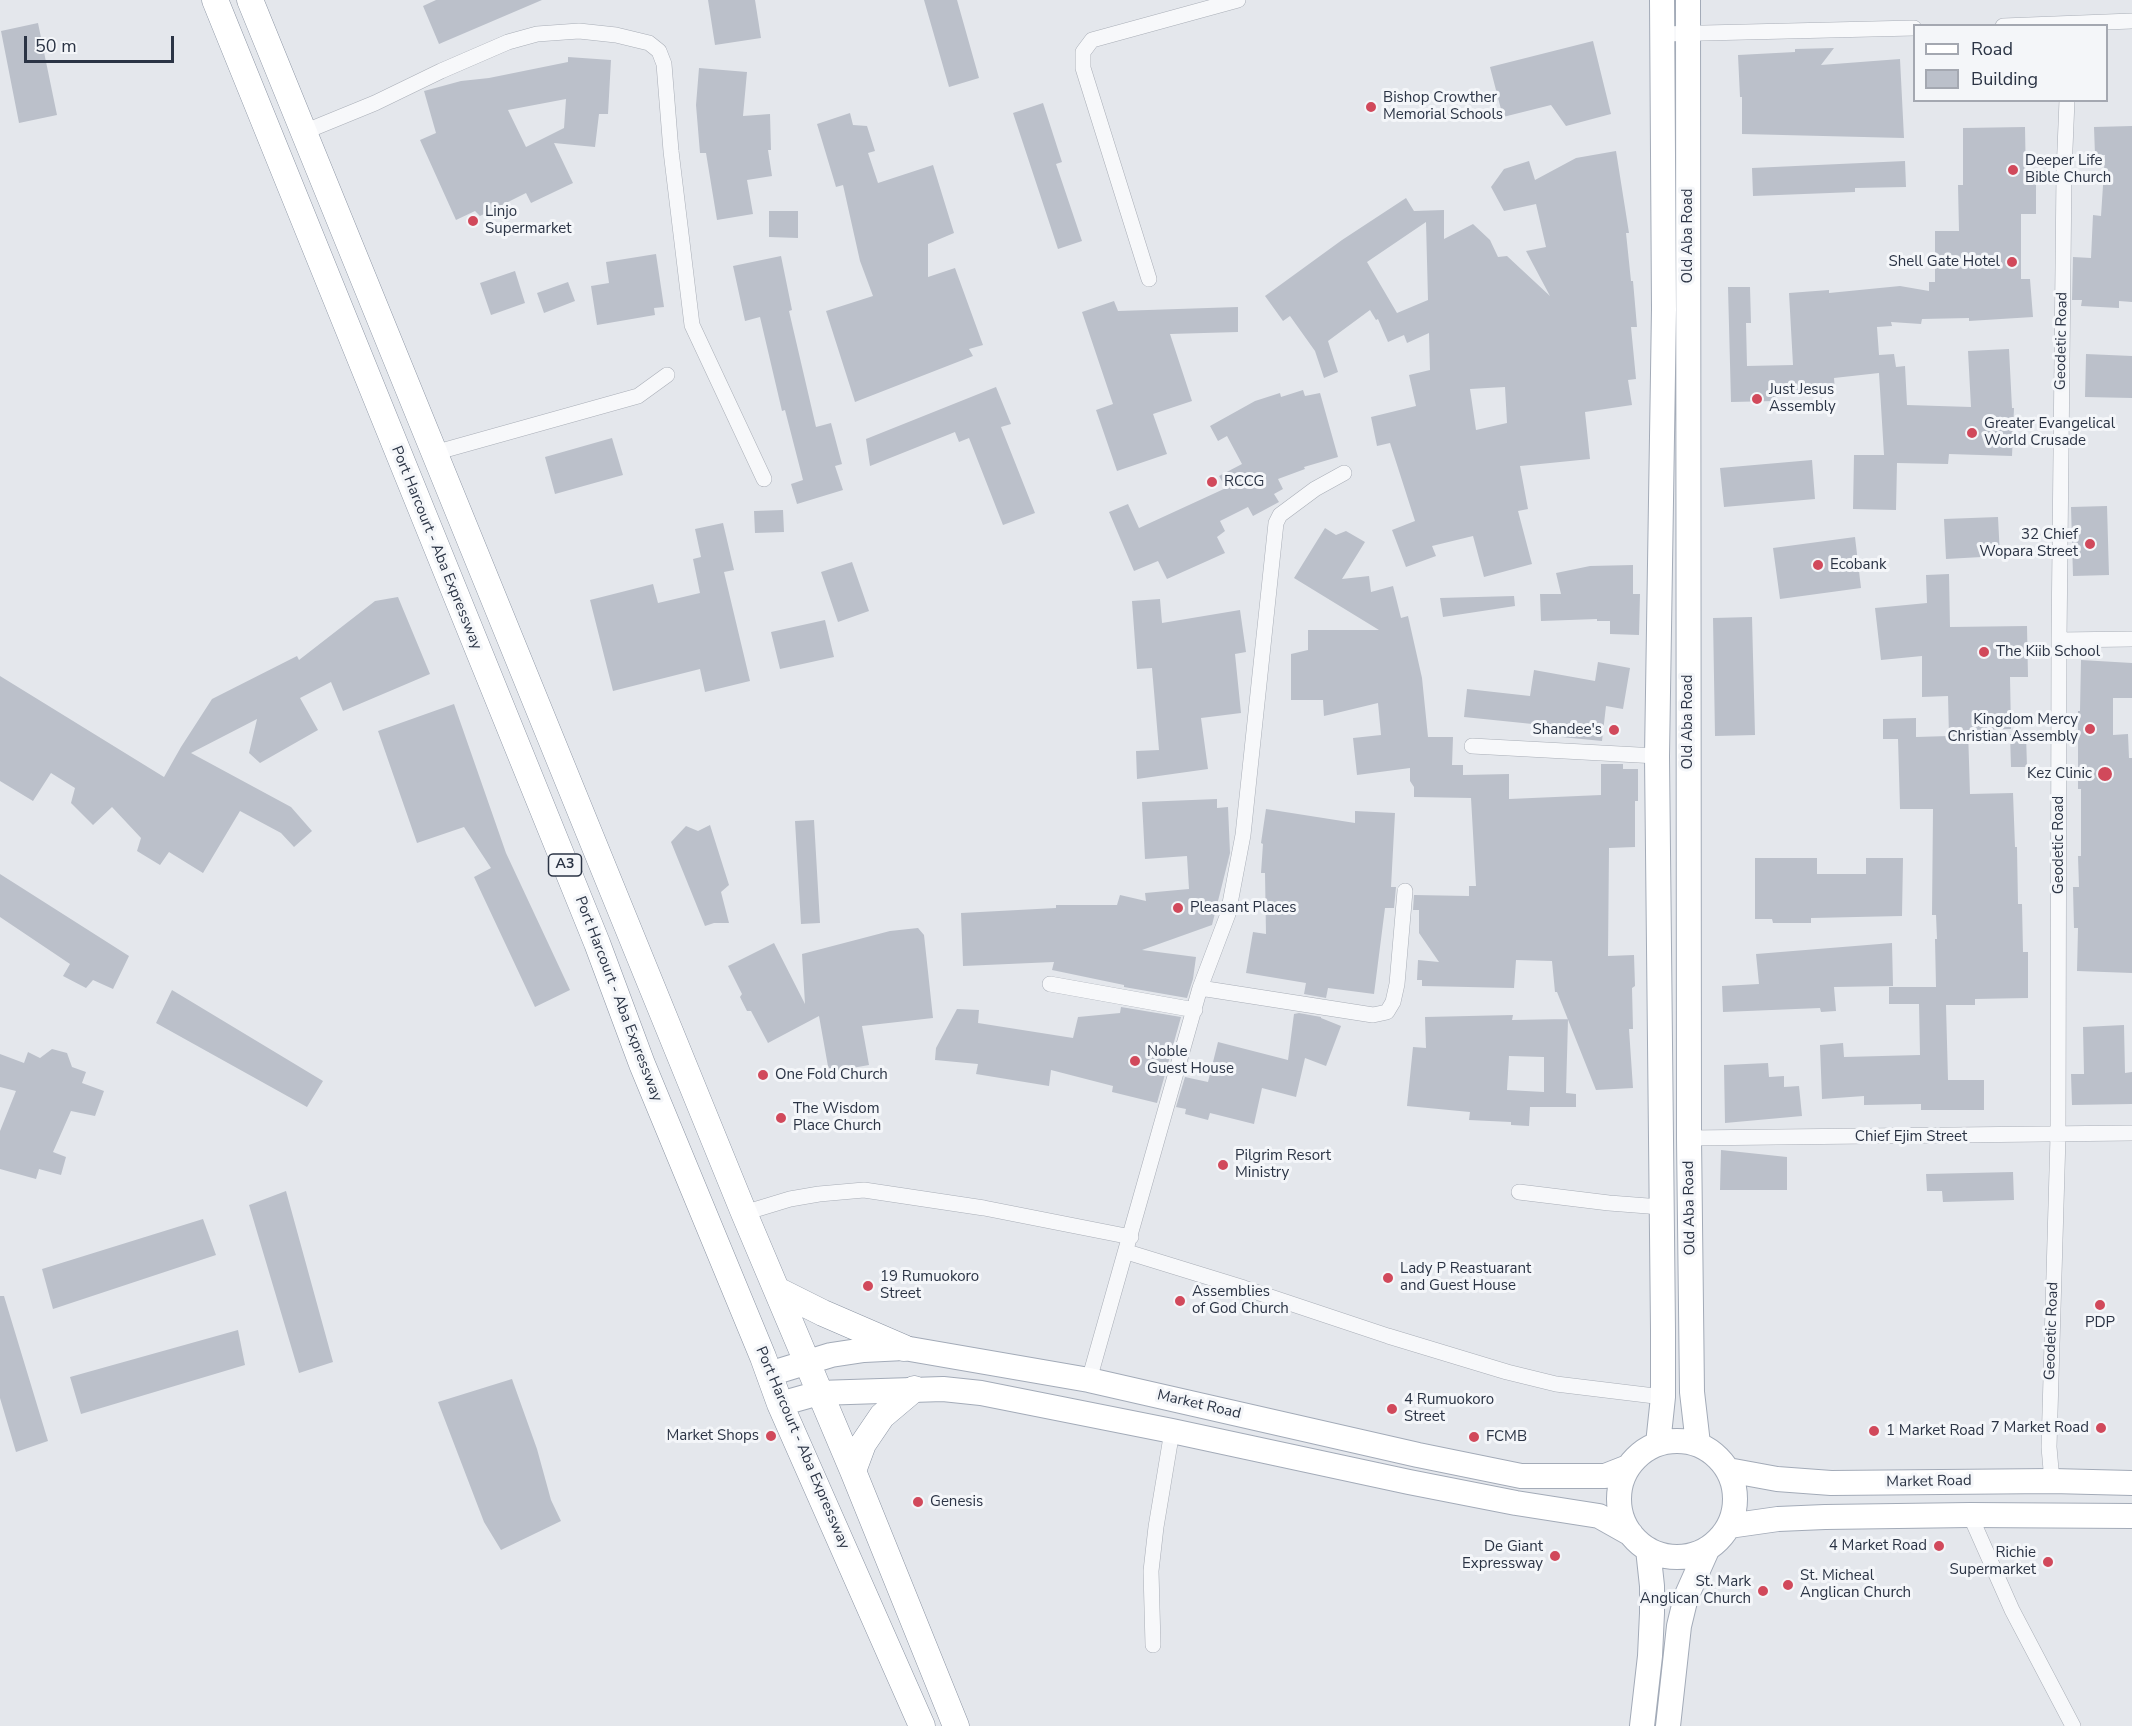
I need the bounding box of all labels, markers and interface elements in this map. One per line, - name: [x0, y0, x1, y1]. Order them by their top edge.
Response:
- scale bar: [27, 24, 177, 62]
- legend: [1913, 24, 2108, 102]
- text: 50 m: [35, 34, 77, 58]
- text: Road: [1971, 37, 2013, 61]
- text: Building: [1971, 67, 2038, 91]
- place label: Bishop Crowther Memorial Schools: [1383, 89, 1503, 124]
- marker: Bishop Crowther Memorial Schools: [1364, 100, 1378, 114]
- place label: Deeper Life Bible Church: [2025, 152, 2111, 187]
- marker: Deeper Life Bible Church: [2006, 163, 2020, 177]
- street label: Old Aba Road: [1679, 189, 1697, 283]
- place label: Linjo Supermarket: [485, 203, 571, 238]
- marker: Linjo Supermarket: [466, 214, 480, 228]
- place label: Shell Gate Hotel: [1888, 253, 2000, 271]
- marker: Shell Gate Hotel: [2005, 255, 2019, 269]
- street label: Geodetic Road: [2052, 292, 2072, 390]
- place label: Just Jesus Assembly: [1769, 381, 1836, 416]
- marker: Just Jesus Assembly: [1750, 392, 1764, 406]
- place label: Greater Evangelical World Crusade: [1984, 415, 2115, 450]
- marker: Greater Evangelical World Crusade: [1965, 426, 1979, 440]
- street label: Port Harcourt - Aba Expressway: [387, 444, 485, 652]
- place label: RCCG: [1224, 473, 1264, 491]
- marker: RCCG: [1205, 475, 1219, 489]
- place label: 32 Chief Wopara Street: [1979, 526, 2078, 561]
- marker: 32 Chief Wopara Street: [2083, 537, 2097, 551]
- place label: Ecobank: [1830, 556, 1887, 574]
- marker: Ecobank: [1811, 558, 1825, 572]
- place label: The Kiib School: [1996, 643, 2100, 661]
- marker: The Kiib School: [1977, 645, 1991, 659]
- street label: Old Aba Road: [1679, 675, 1697, 769]
- place label: Kingdom Mercy Christian Assembly: [1948, 711, 2078, 746]
- place label: Shandee's: [1533, 721, 1602, 739]
- marker: Kingdom Mercy Christian Assembly: [2083, 722, 2097, 736]
- marker: Shandee's: [1607, 723, 1621, 737]
- place label: Kez Clinic: [2027, 765, 2092, 783]
- marker: Kez Clinic: [2096, 765, 2114, 783]
- street label: Geodetic Road: [2050, 796, 2068, 894]
- road number: A3: [548, 854, 582, 876]
- street label: Port Harcourt - Aba Expressway: [571, 894, 665, 1104]
- place label: Pleasant Places: [1190, 899, 1296, 917]
- marker: Pleasant Places: [1171, 901, 1185, 915]
- place label: Noble Guest House: [1147, 1043, 1234, 1078]
- marker: Noble Guest House: [1128, 1054, 1142, 1068]
- place label: One Fold Church: [775, 1066, 888, 1084]
- marker: One Fold Church: [756, 1068, 770, 1082]
- place label: The Wisdom Place Church: [793, 1100, 881, 1135]
- marker: The Wisdom Place Church: [774, 1111, 788, 1125]
- street label: Chief Ejim Street: [1855, 1128, 1967, 1146]
- place label: Pilgrim Resort Ministry: [1235, 1147, 1331, 1182]
- marker: Pilgrim Resort Ministry: [1216, 1158, 1230, 1172]
- street label: Old Aba Road: [1680, 1160, 1700, 1256]
- place label: Lady P Reastuarant and Guest House: [1400, 1260, 1531, 1295]
- place label: 19 Rumuokoro Street: [880, 1268, 979, 1303]
- marker: Lady P Reastuarant and Guest House: [1381, 1271, 1395, 1285]
- marker: 19 Rumuokoro Street: [861, 1279, 875, 1293]
- street label: Geodetic Road: [2041, 1282, 2063, 1380]
- place label: Assemblies of God Church: [1192, 1283, 1289, 1318]
- marker: Assemblies of God Church: [1173, 1294, 1187, 1308]
- marker: PDP: [2093, 1298, 2107, 1312]
- place label: PDP: [2085, 1314, 2115, 1332]
- street label: Port Harcourt - Aba Expressway: [751, 1344, 853, 1552]
- street label: Market Road: [1155, 1387, 1243, 1423]
- place label: 4 Rumuokoro Street: [1404, 1391, 1494, 1426]
- marker: 4 Rumuokoro Street: [1385, 1402, 1399, 1416]
- place label: 7 Market Road: [1991, 1419, 2089, 1437]
- marker: 7 Market Road: [2094, 1421, 2108, 1435]
- place label: 1 Market Road: [1886, 1422, 1984, 1440]
- marker: 1 Market Road: [1867, 1424, 1881, 1438]
- place label: Market Shops: [666, 1427, 759, 1445]
- place label: FCMB: [1486, 1428, 1527, 1446]
- marker: Market Shops: [764, 1429, 778, 1443]
- marker: FCMB: [1467, 1430, 1481, 1444]
- street label: Market Road: [1886, 1472, 1972, 1492]
- place label: Genesis: [930, 1493, 983, 1511]
- marker: Genesis: [911, 1495, 925, 1509]
- place label: 4 Market Road: [1829, 1537, 1927, 1555]
- place label: De Giant Expressway: [1462, 1538, 1543, 1573]
- marker: 4 Market Road: [1932, 1539, 1946, 1553]
- place label: Richie Supermarket: [1950, 1544, 2036, 1579]
- marker: De Giant Expressway: [1548, 1549, 1562, 1563]
- marker: Richie Supermarket: [2041, 1555, 2055, 1569]
- place label: St. Micheal Anglican Church: [1800, 1567, 1911, 1602]
- place label: St. Mark Anglican Church: [1640, 1573, 1751, 1608]
- marker: St. Micheal Anglican Church: [1781, 1578, 1795, 1592]
- marker: St. Mark Anglican Church: [1756, 1584, 1770, 1598]

